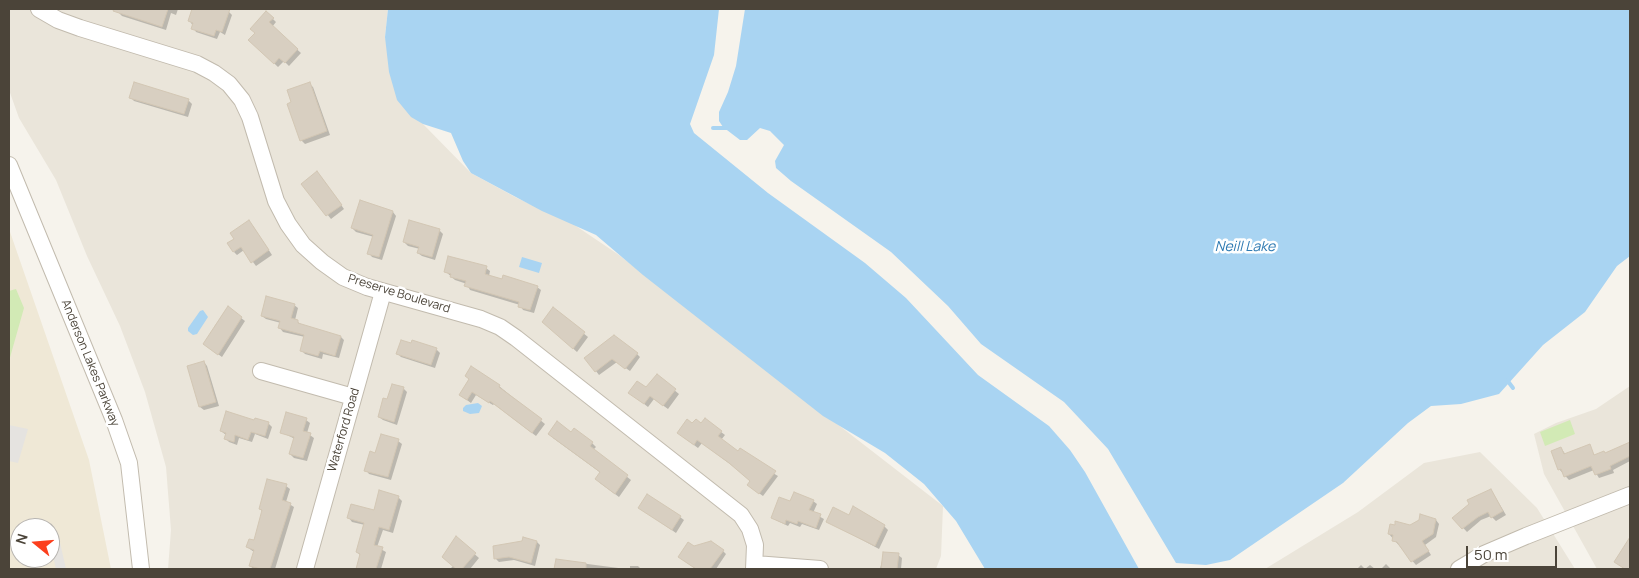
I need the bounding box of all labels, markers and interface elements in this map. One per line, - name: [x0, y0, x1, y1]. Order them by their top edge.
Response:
- water label: Neill Lake: [1215, 239, 1275, 255]
- street label: Preserve Boulevard: [346, 272, 452, 316]
- street label: Anderson Lakes Parkway: [58, 297, 122, 429]
- street label: Waterford Road: [325, 386, 363, 474]
- north arrow: [10, 518, 60, 568]
- text: N: [11, 531, 32, 546]
- scale bar: [1469, 536, 1560, 568]
- text: 50 m: [1474, 544, 1508, 565]

